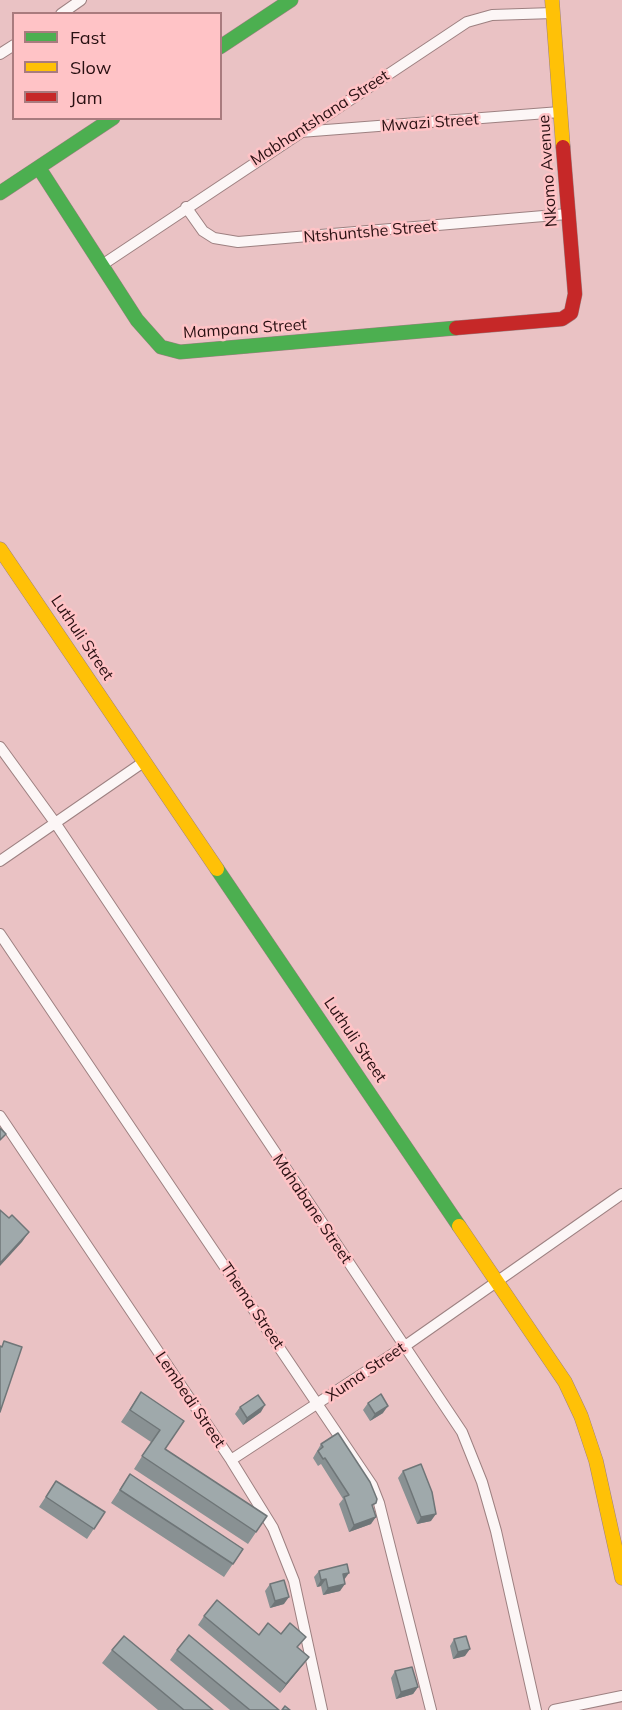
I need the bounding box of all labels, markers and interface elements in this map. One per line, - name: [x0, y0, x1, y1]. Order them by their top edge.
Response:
- legend: [12, 12, 222, 120]
- text: Fast: [70, 26, 106, 49]
- text: Slow: [70, 56, 111, 79]
- street label: Mabhantshana Street: [247, 66, 393, 170]
- text: Jam: [70, 86, 103, 109]
- street label: Mwazi Street: [381, 110, 479, 136]
- street label: Nkomo Avenue: [535, 114, 561, 228]
- street label: Ntshuntshe Street: [303, 217, 437, 247]
- street label: Mampana Street: [182, 315, 308, 343]
- street label: Luthuli Street: [47, 592, 117, 684]
- street label: Luthuli Street: [320, 994, 390, 1086]
- street label: Mahabane Street: [268, 1151, 356, 1267]
- street label: Thema Street: [216, 1259, 288, 1353]
- street label: Xuma Street: [323, 1338, 409, 1406]
- street label: Lembedi Street: [151, 1348, 229, 1452]

